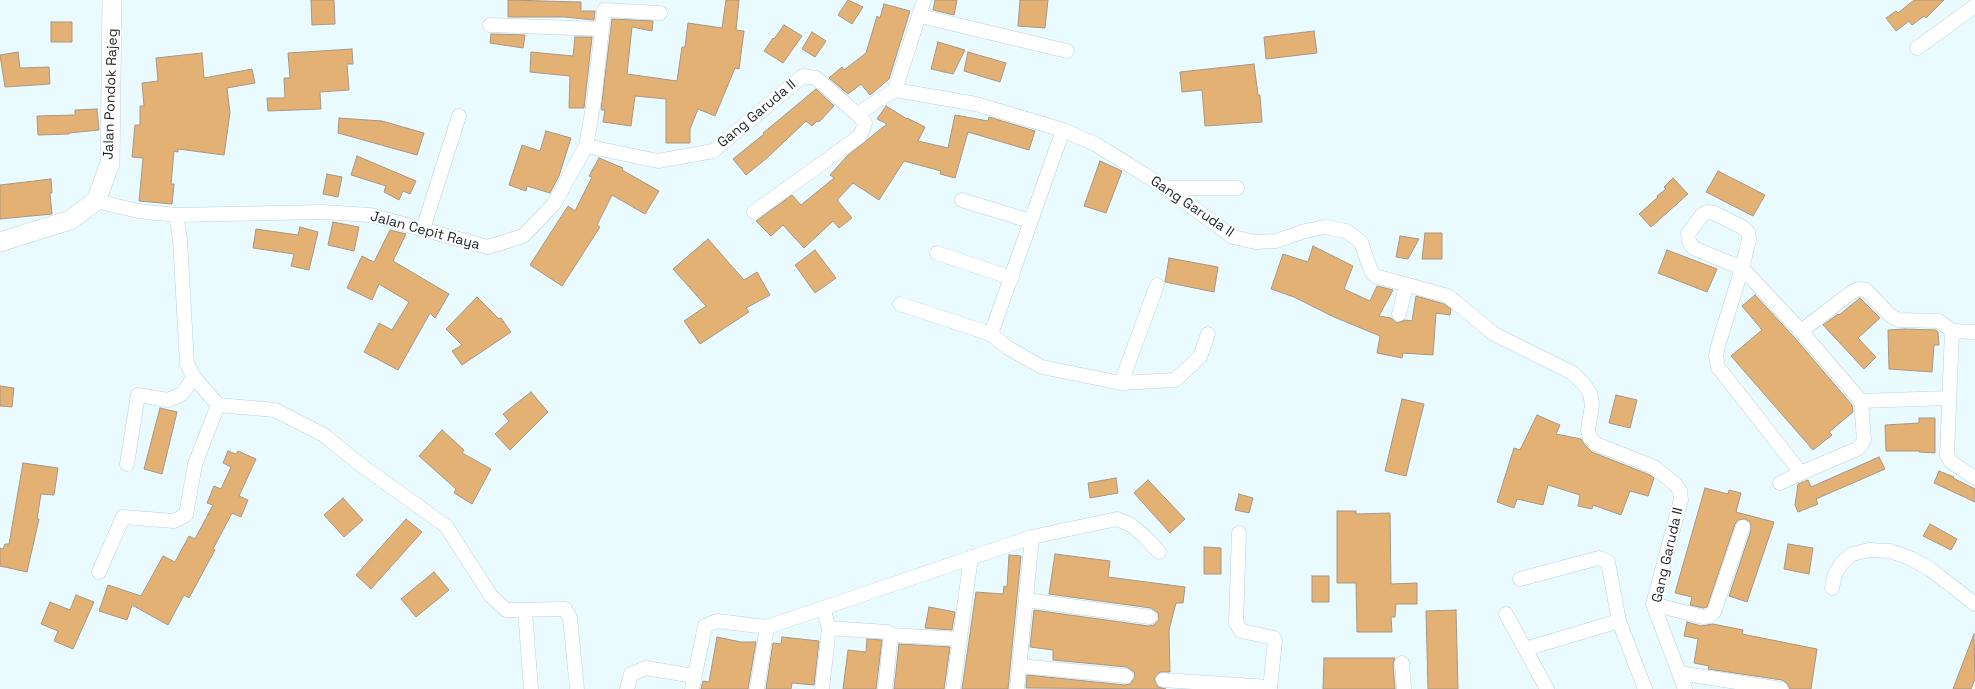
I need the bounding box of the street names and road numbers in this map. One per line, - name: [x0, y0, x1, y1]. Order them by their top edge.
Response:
- street label: Jalan Pondok Rajeg: [100, 28, 122, 160]
- street label: Gang Garuda II: [714, 76, 800, 152]
- street label: Gang Garuda II: [1147, 173, 1237, 241]
- street label: Jalan Cepit Raya: [368, 208, 482, 254]
- street label: Gang Garuda II: [1649, 506, 1687, 604]

